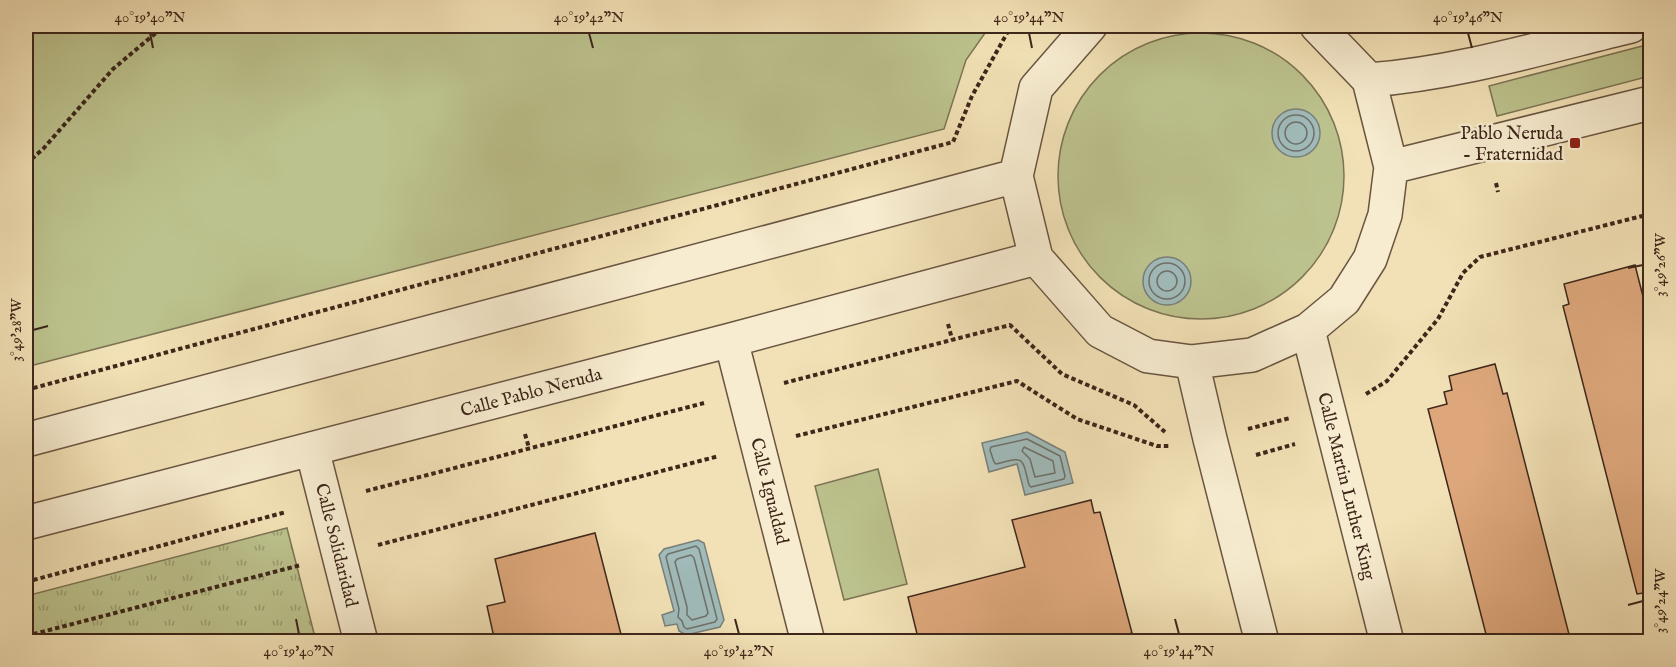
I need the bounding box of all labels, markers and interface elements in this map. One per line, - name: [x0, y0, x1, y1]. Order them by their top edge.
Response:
- text: 40°19'40"N: [115, 8, 185, 27]
- text: 40°19'42"N: [554, 8, 624, 27]
- text: 40°19'44"N: [994, 8, 1064, 27]
- text: 40°19'46"N: [1433, 8, 1503, 27]
- place label: Pablo Neruda - Fraternidad: [1460, 123, 1563, 167]
- marker: Pablo Neruda - Fraternidad: [1568, 136, 1582, 150]
- text: 3°49'26"W: [1651, 233, 1670, 297]
- text: 3°49'28"W: [7, 298, 26, 362]
- street label: Calle Pablo Neruda: [458, 363, 605, 423]
- street label: Calle Martin Luther King: [1311, 390, 1380, 583]
- street label: Calle Igualdad: [744, 436, 793, 547]
- street label: Calle Solidaridad: [309, 481, 362, 610]
- text: 3°49'24"W: [1651, 568, 1670, 633]
- text: 40°19'40"N: [264, 642, 334, 661]
- text: 40°19'42"N: [704, 642, 774, 661]
- text: 40°19'44"N: [1144, 642, 1214, 661]

